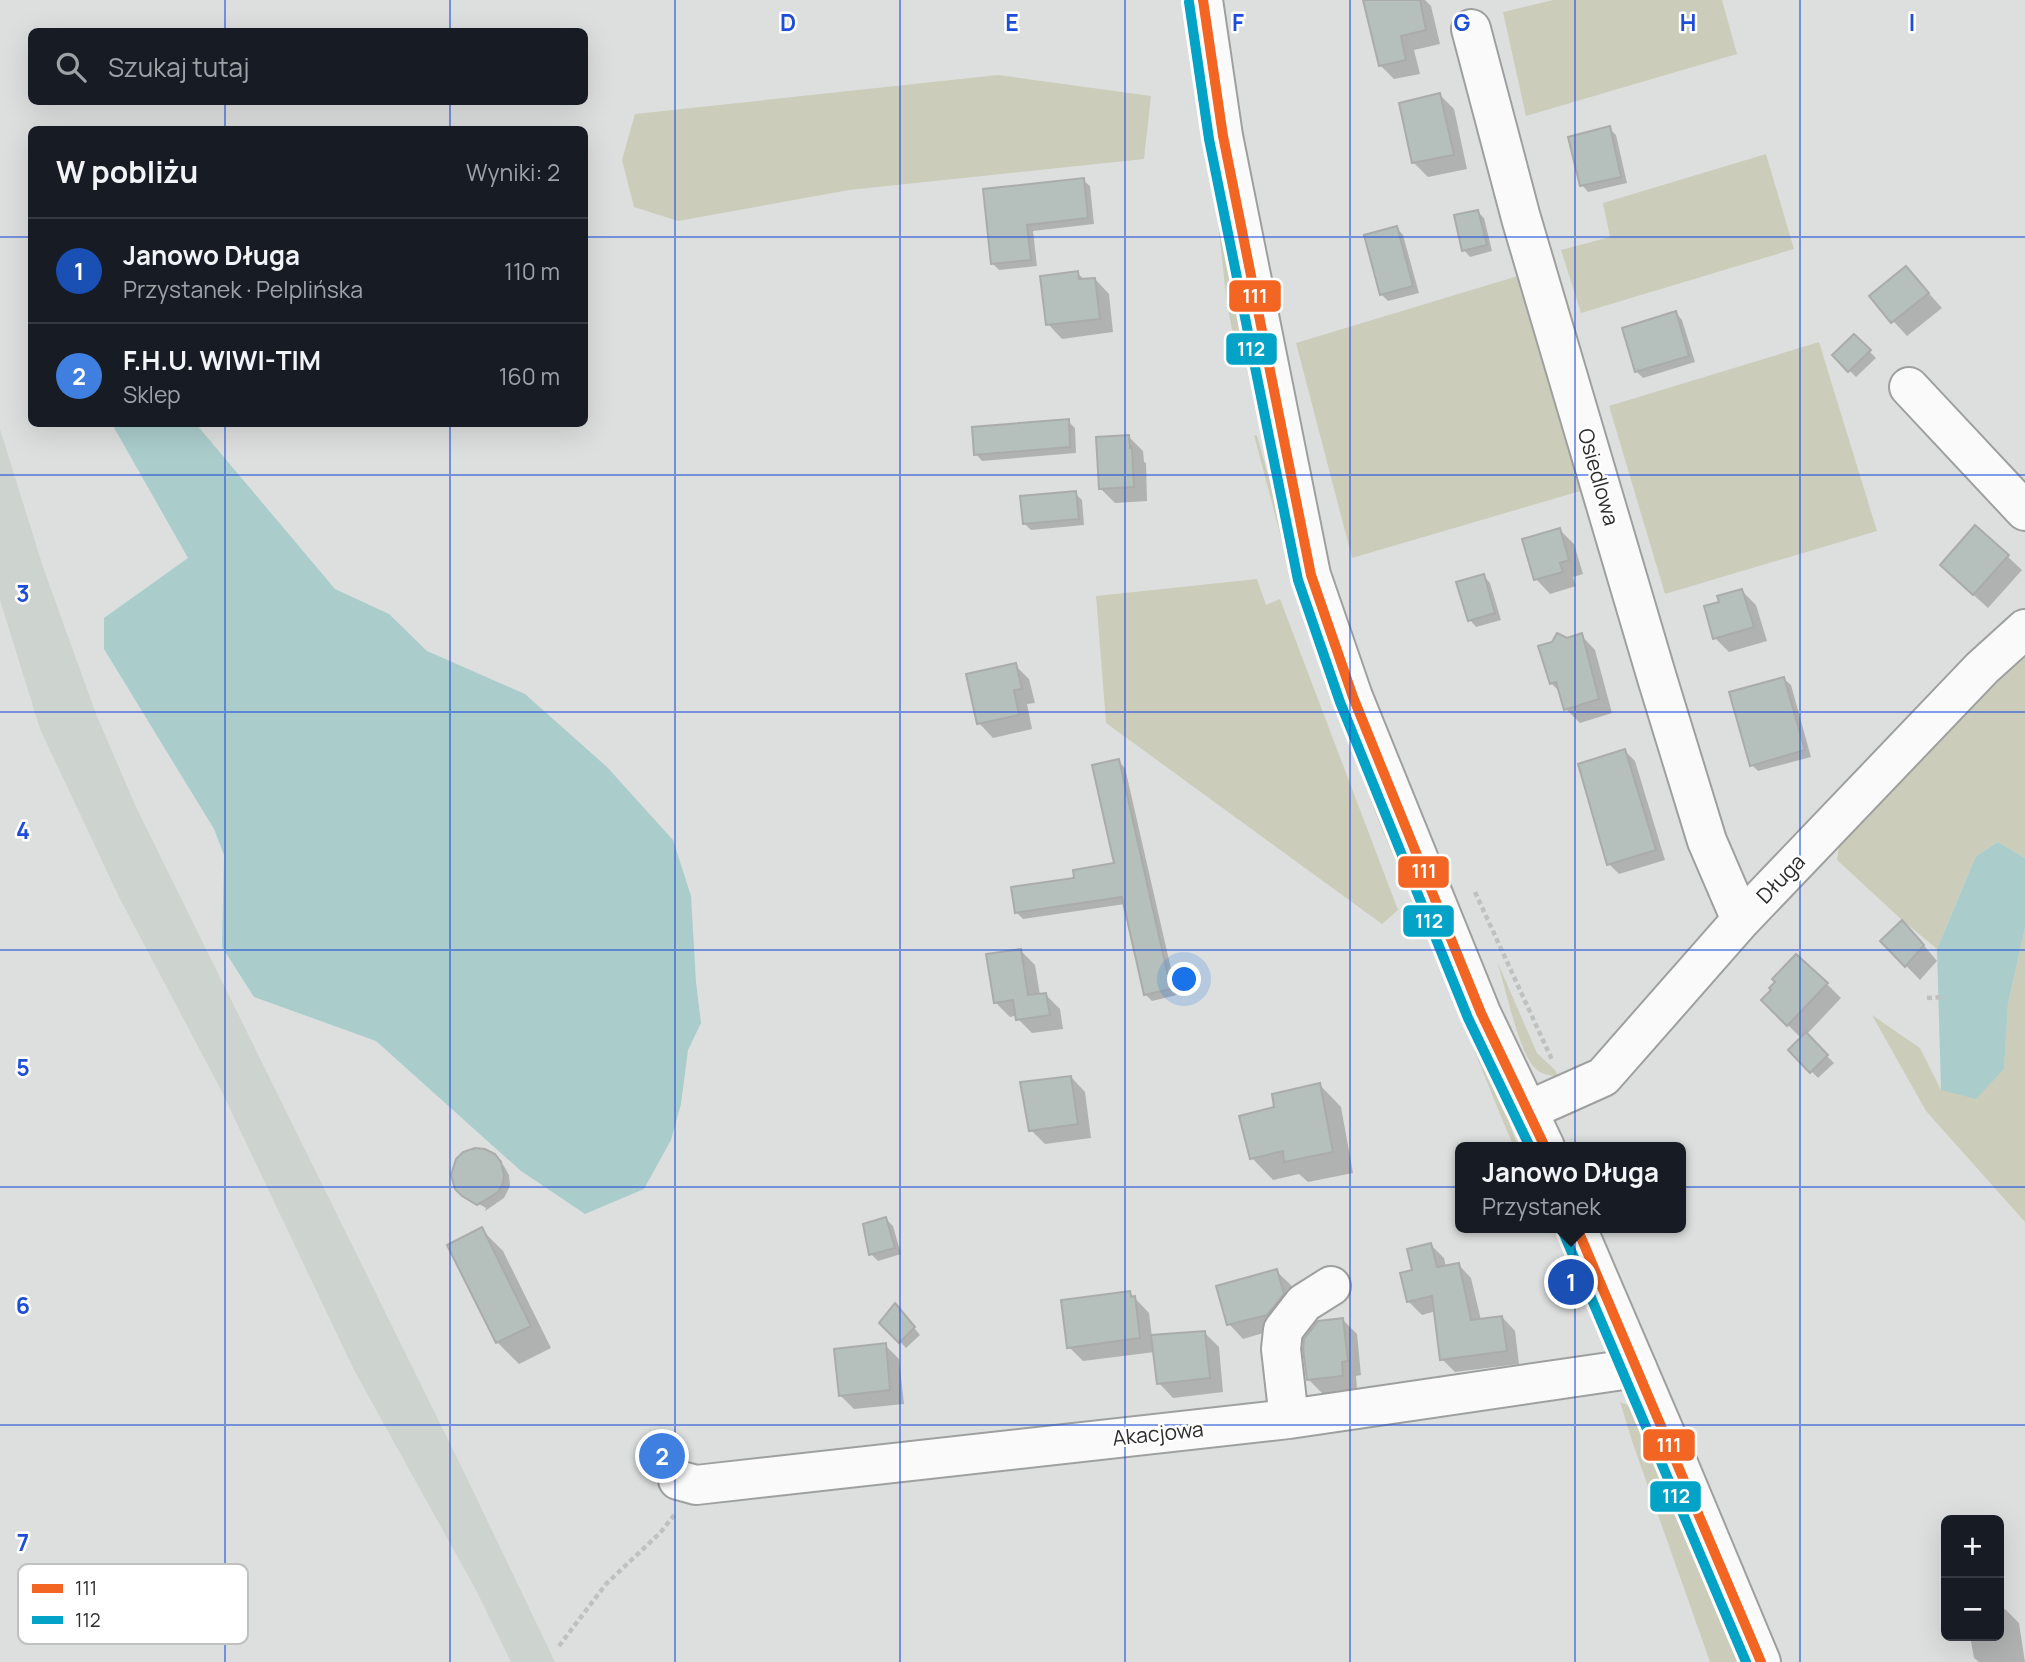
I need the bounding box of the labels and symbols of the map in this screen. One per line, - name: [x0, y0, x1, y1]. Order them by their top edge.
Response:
- text: D: [780, 6, 796, 38]
- text: E: [1005, 6, 1019, 38]
- text: F: [1232, 6, 1244, 38]
- text: G: [1454, 6, 1471, 38]
- text: H: [1680, 6, 1696, 38]
- text: I: [1909, 6, 1915, 38]
- line badge: 111: [1228, 279, 1282, 313]
- text: 111: [1243, 283, 1267, 309]
- line badge: 112: [1225, 332, 1278, 366]
- text: 112: [1237, 336, 1265, 362]
- street label: Osiedlowa: [1572, 425, 1626, 529]
- text: 3: [16, 577, 30, 609]
- text: 4: [16, 814, 30, 846]
- street label: Długa: [1750, 848, 1811, 909]
- line badge: 111: [1397, 855, 1450, 889]
- text: 111: [1412, 858, 1436, 884]
- line badge: 112: [1402, 904, 1455, 938]
- text: 112: [1415, 908, 1443, 934]
- your location: [1167, 962, 1201, 996]
- text: 5: [16, 1051, 30, 1083]
- pin: 1: [1548, 1256, 1594, 1308]
- text: 6: [16, 1289, 30, 1321]
- street label: Akacjowa: [1111, 1414, 1205, 1452]
- line badge: 111: [1642, 1428, 1696, 1462]
- pin: 2: [639, 1430, 685, 1482]
- text: 111: [1657, 1432, 1681, 1458]
- line badge: 112: [1649, 1480, 1702, 1513]
- text: 112: [1662, 1483, 1690, 1509]
- text: 7: [17, 1526, 29, 1558]
- legend: [18, 1564, 248, 1644]
- text: 111: [75, 1575, 97, 1601]
- text: 112: [75, 1607, 101, 1633]

